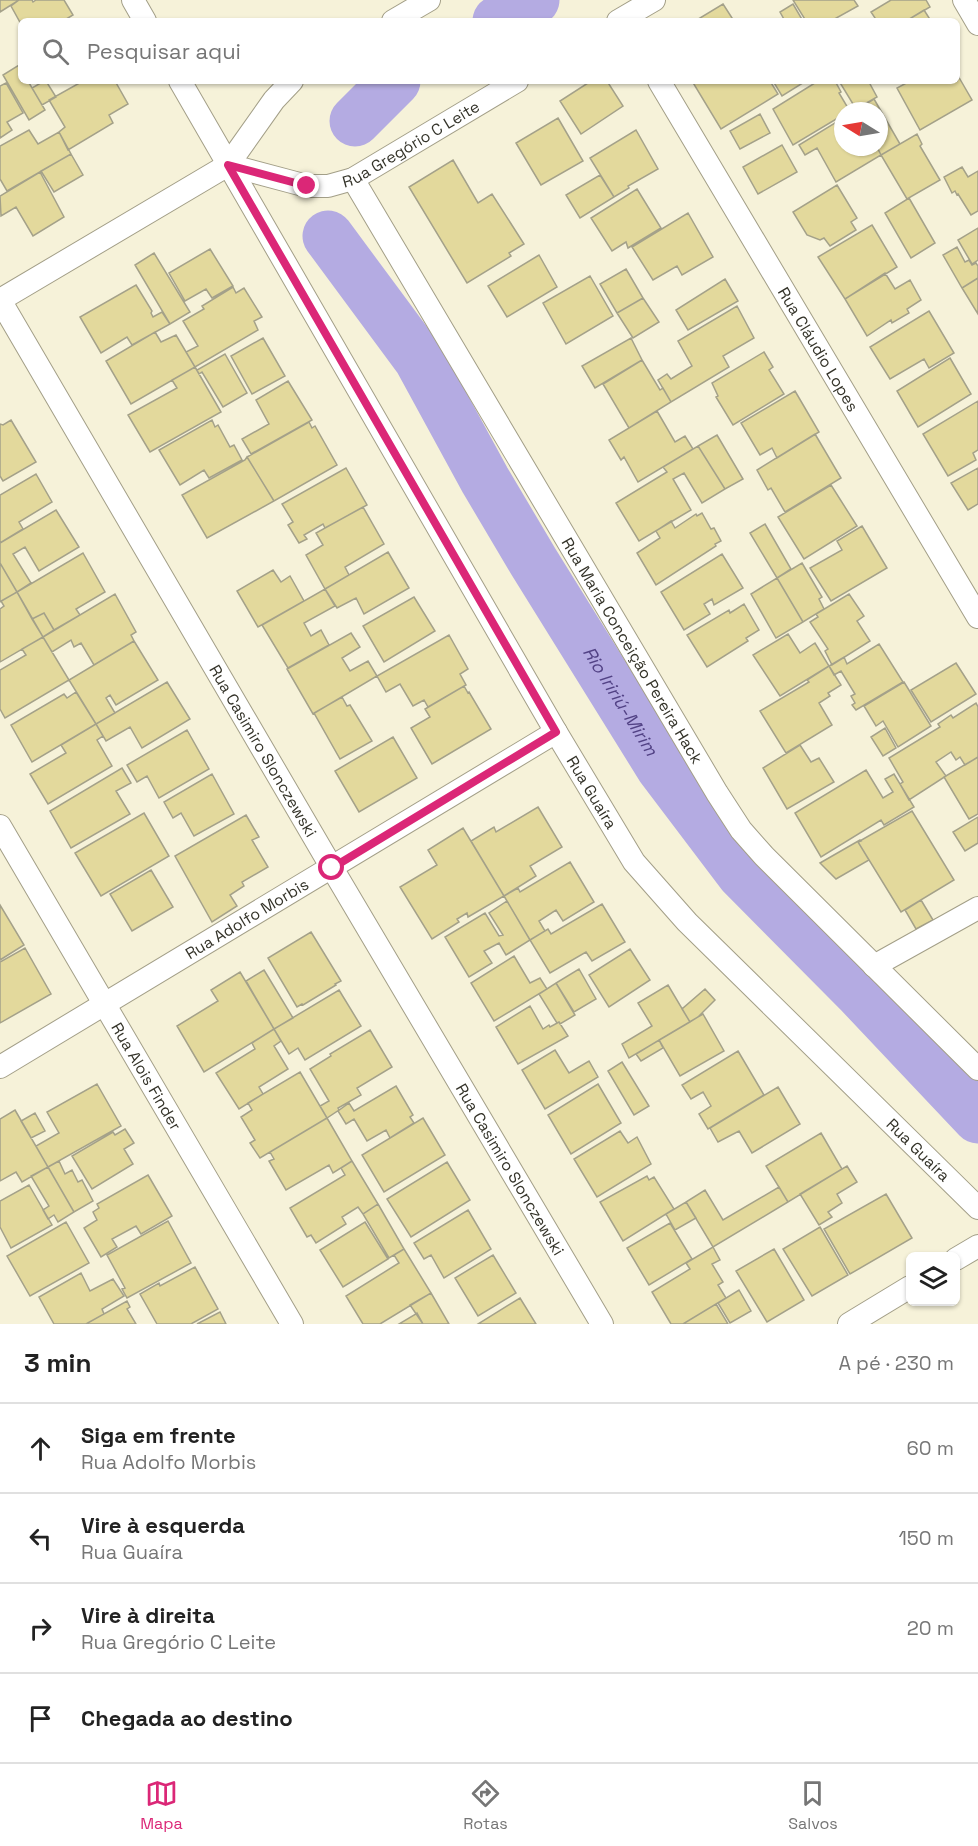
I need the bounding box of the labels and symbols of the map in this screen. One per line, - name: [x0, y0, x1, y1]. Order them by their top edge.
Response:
- street label: Rua Gregório C Leite: [340, 96, 483, 193]
- north arrow: [834, 102, 888, 156]
- route end: [293, 172, 319, 198]
- street label: Rua Cláudio Lopes: [773, 283, 863, 415]
- street label: Rua Maria Conceição Pereira Hack: [557, 534, 708, 768]
- water label: Rio Iririú-Mirim: [578, 642, 663, 760]
- street label: Rua Casimiro Slonczewski: [204, 661, 322, 841]
- street label: Rua Guaíra: [562, 752, 622, 833]
- route start: [318, 854, 344, 880]
- street label: Rua Adolfo Morbis: [181, 874, 312, 964]
- street label: Rua Alois Finder: [106, 1019, 186, 1134]
- street label: Rua Casimiro Slonczewski: [451, 1080, 569, 1259]
- street label: Rua Guaíra: [882, 1114, 955, 1186]

